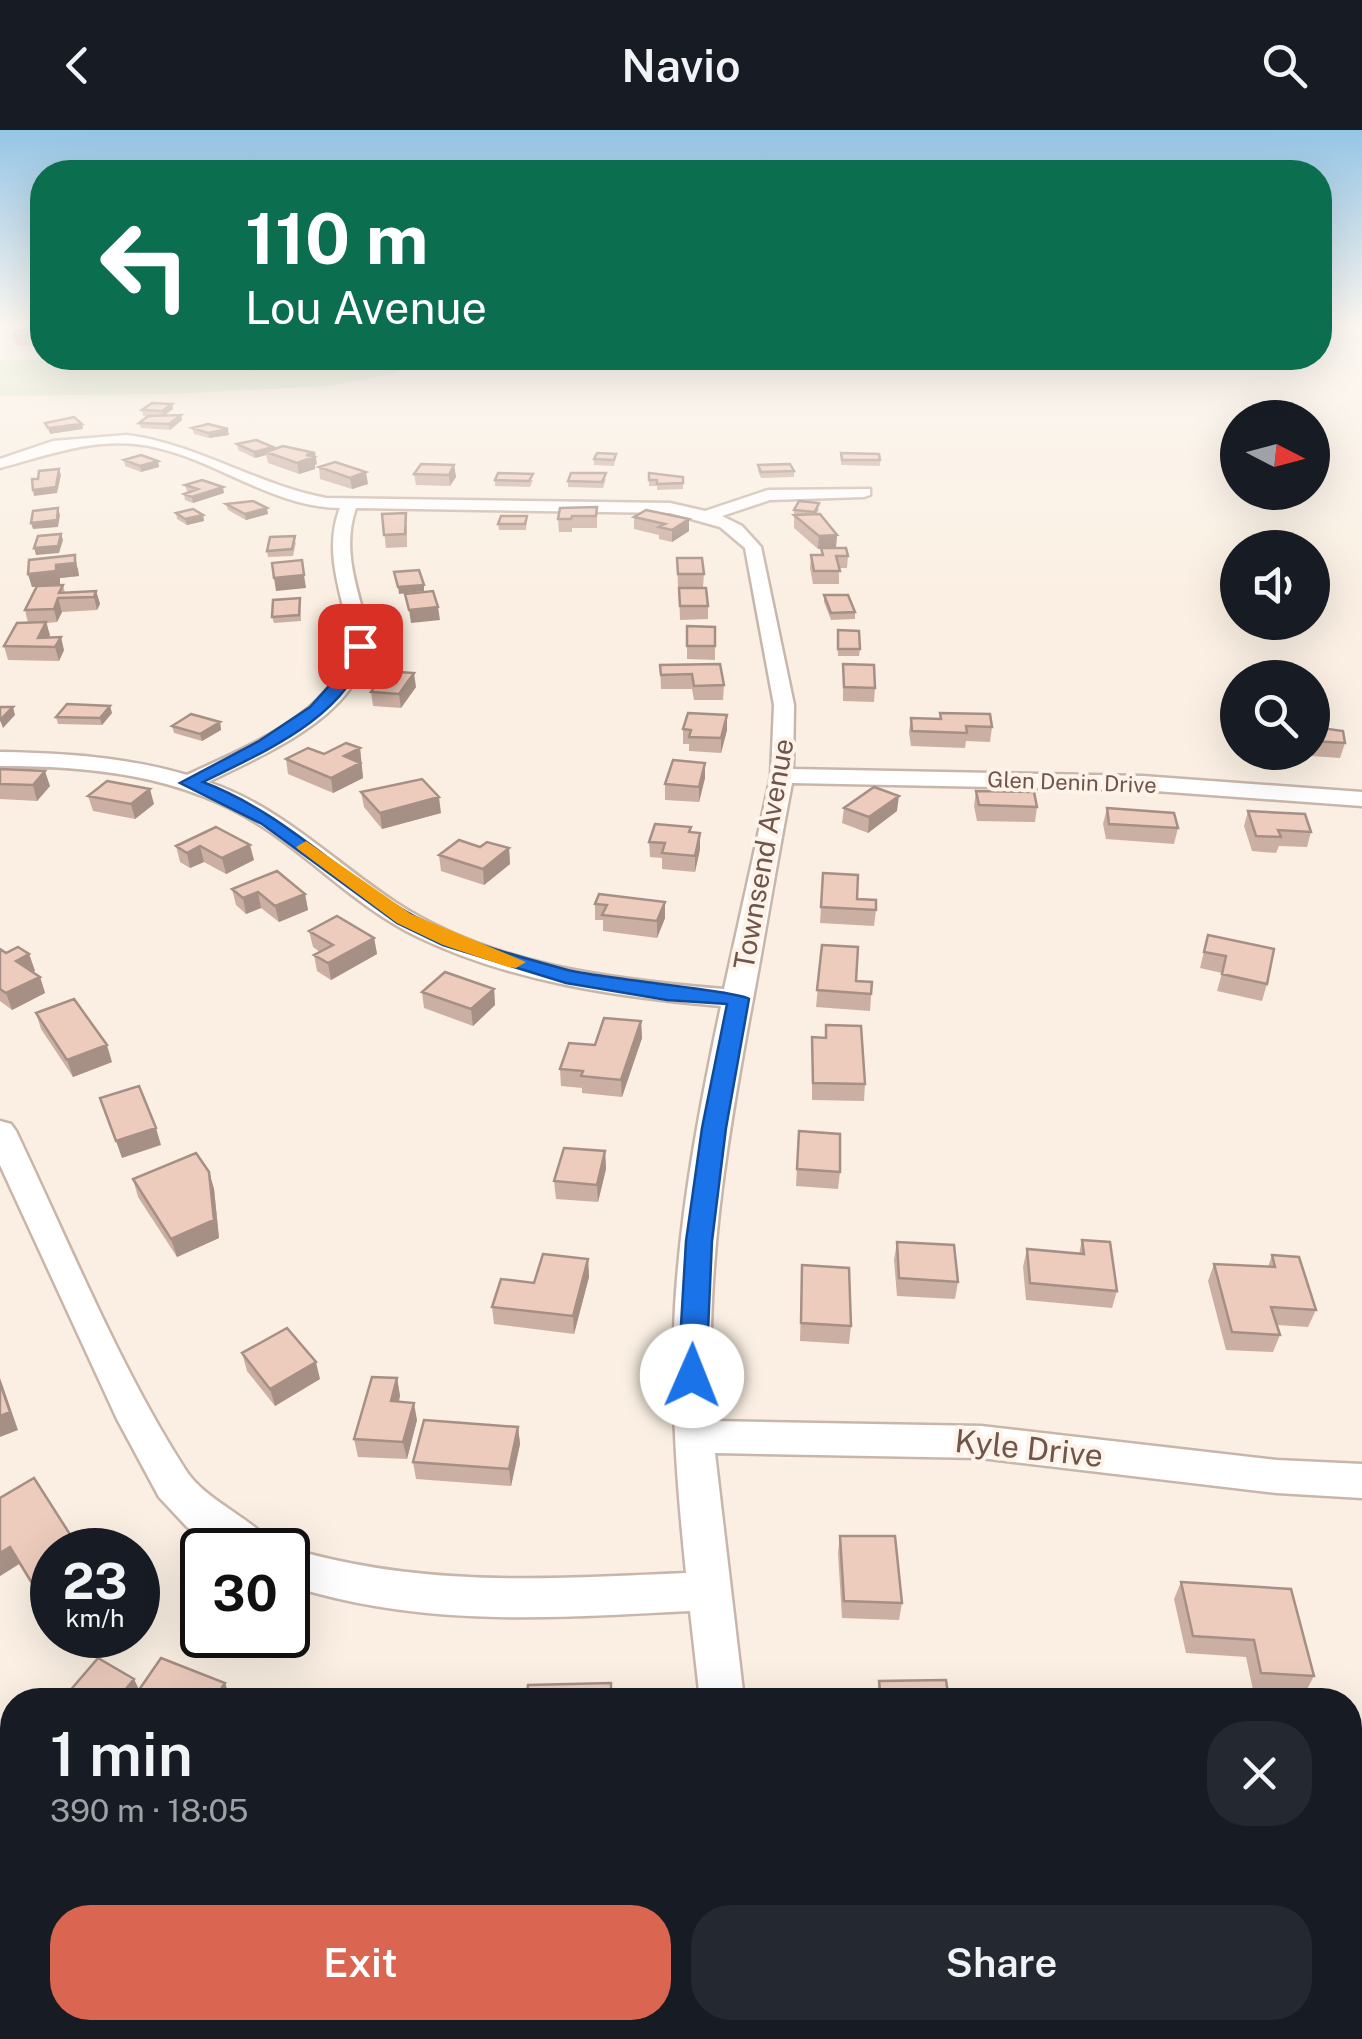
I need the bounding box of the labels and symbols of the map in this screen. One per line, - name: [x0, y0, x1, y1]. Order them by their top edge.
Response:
- north arrow: [1220, 400, 1330, 510]
- pin: [318, 604, 403, 689]
- street label: Townsend Avenue: [726, 736, 800, 972]
- street label: Glen Denin Drive: [987, 766, 1157, 798]
- position arrow: [640, 1324, 744, 1428]
- street label: Kyle Drive: [953, 1422, 1105, 1474]
- speed limit sign: 30: [180, 1528, 310, 1658]

